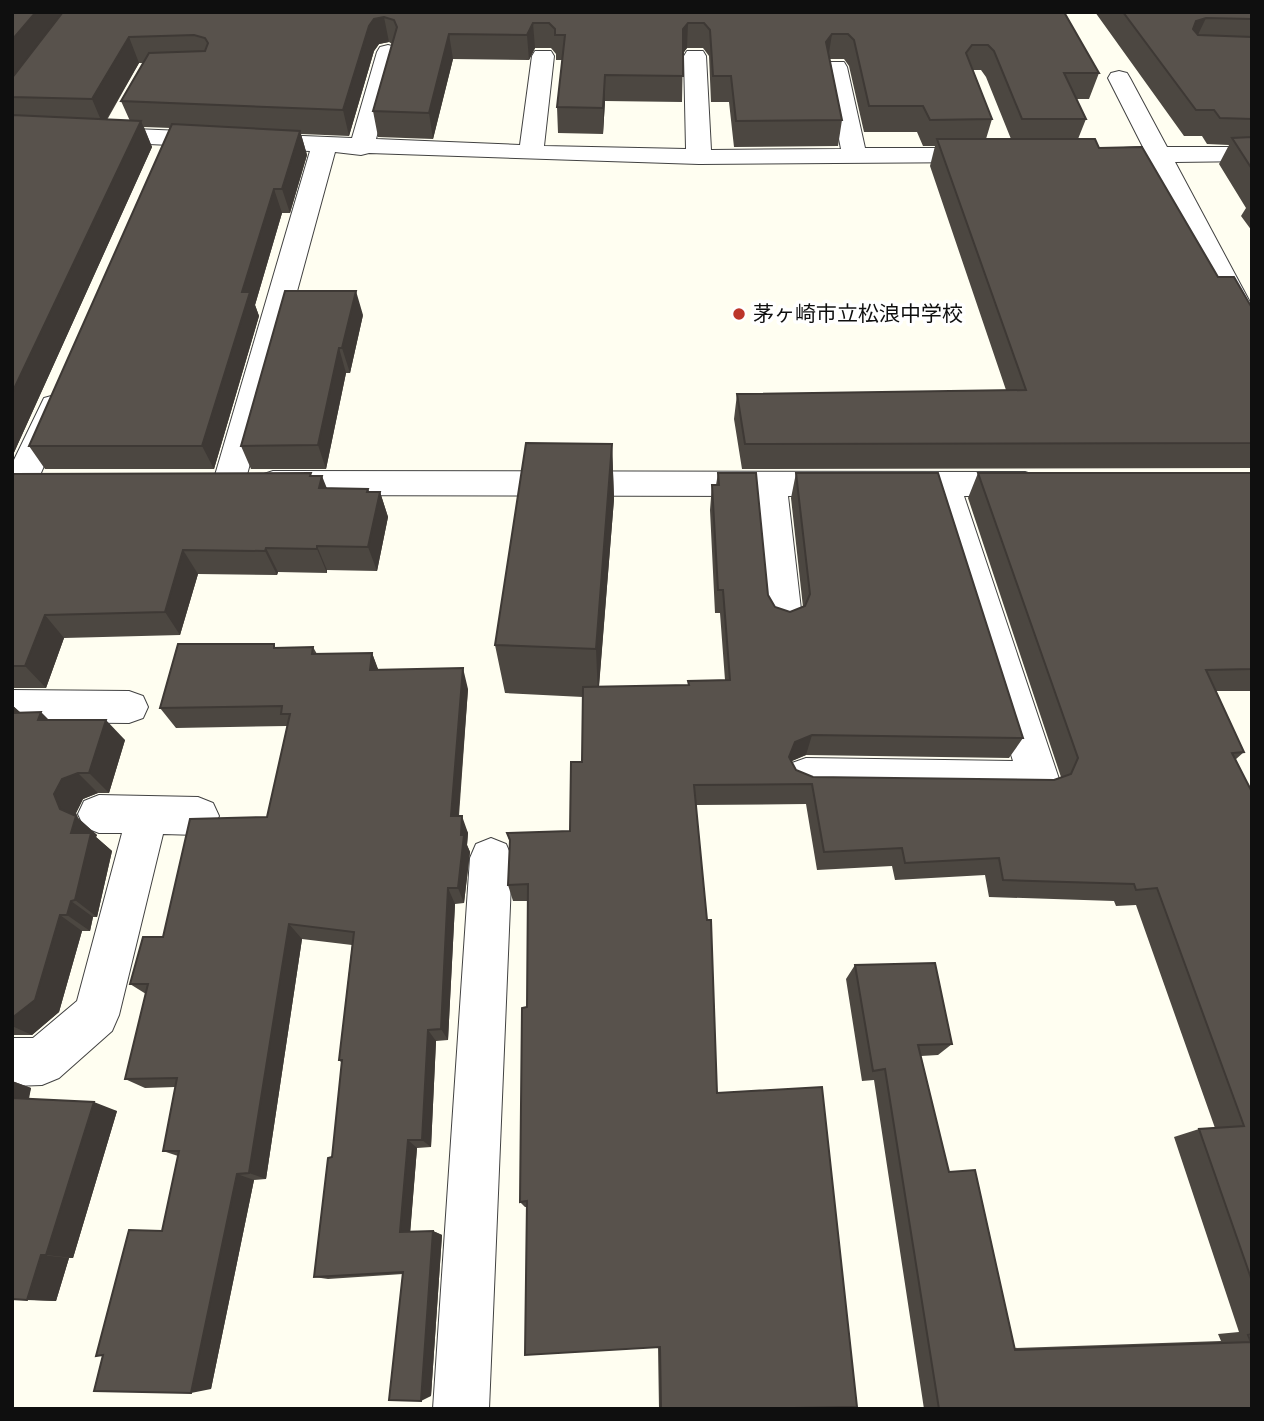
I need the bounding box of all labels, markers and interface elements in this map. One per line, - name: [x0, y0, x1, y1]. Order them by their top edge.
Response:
- place label: 茅ヶ崎市立松浪中学校: [753, 297, 963, 327]
- marker: 茅ヶ崎市立松浪中学校: [731, 306, 747, 322]

